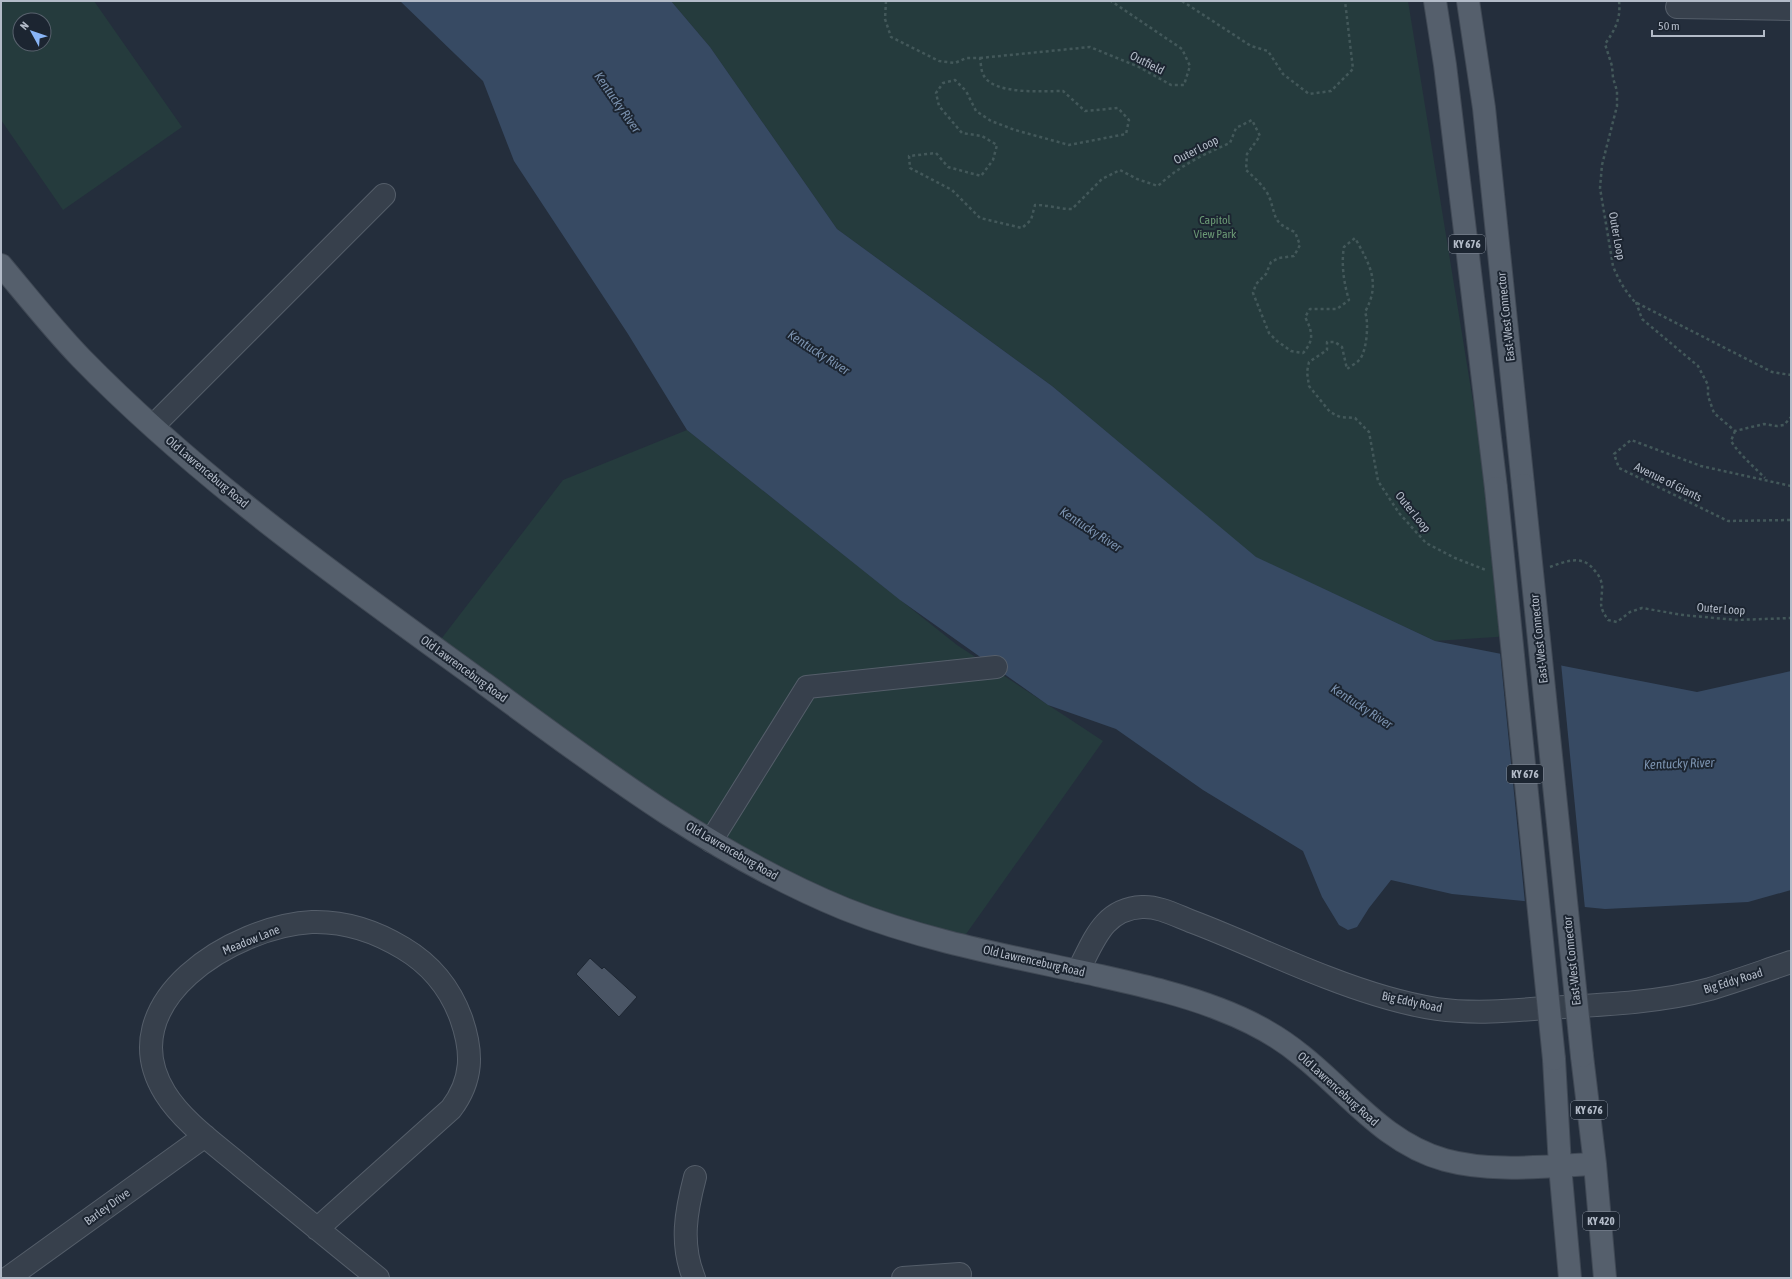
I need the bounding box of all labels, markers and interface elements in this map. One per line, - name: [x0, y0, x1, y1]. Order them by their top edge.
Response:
- north arrow: [12, 12, 52, 52]
- scale bar: [1652, 12, 1764, 38]
- text: N: [18, 19, 31, 32]
- text: 50 m: [1658, 19, 1680, 33]
- street label: Outfield: [1128, 48, 1166, 78]
- water label: Kentucky River: [591, 69, 645, 136]
- street label: Outer Loop: [1171, 133, 1221, 167]
- street label: Outer Loop: [1606, 211, 1628, 261]
- park label: Capitol View Park: [1194, 213, 1237, 241]
- road number: KY 676: [1449, 235, 1485, 253]
- street label: East-West Connector: [1494, 271, 1518, 362]
- water label: Kentucky River: [785, 327, 853, 379]
- street label: Old Lawrenceburg Road: [163, 433, 251, 511]
- street label: Avenue of Giants: [1632, 460, 1704, 504]
- street label: Outer Loop: [1392, 489, 1434, 535]
- water label: Kentucky River: [1057, 504, 1125, 556]
- street label: East-West Connector: [1527, 593, 1551, 684]
- street label: Outer Loop: [1696, 600, 1746, 618]
- street label: Old Lawrenceburg Road: [418, 633, 510, 705]
- water label: Kentucky River: [1328, 681, 1396, 733]
- water label: Kentucky River: [1644, 755, 1716, 772]
- road number: KY 676: [1507, 765, 1543, 783]
- street label: Old Lawrenceburg Road: [684, 819, 780, 883]
- street label: East-West Connector: [1560, 915, 1584, 1006]
- street label: Meadow Lane: [220, 922, 282, 958]
- street label: Old Lawrenceburg Road: [982, 942, 1086, 980]
- street label: Big Eddy Road: [1702, 965, 1764, 997]
- street label: Big Eddy Road: [1381, 989, 1443, 1015]
- street label: Old Lawrenceburg Road: [1295, 1049, 1381, 1129]
- road number: KY 676: [1571, 1101, 1607, 1119]
- street label: Barley Drive: [81, 1186, 133, 1228]
- road number: KY 420: [1583, 1212, 1619, 1230]

